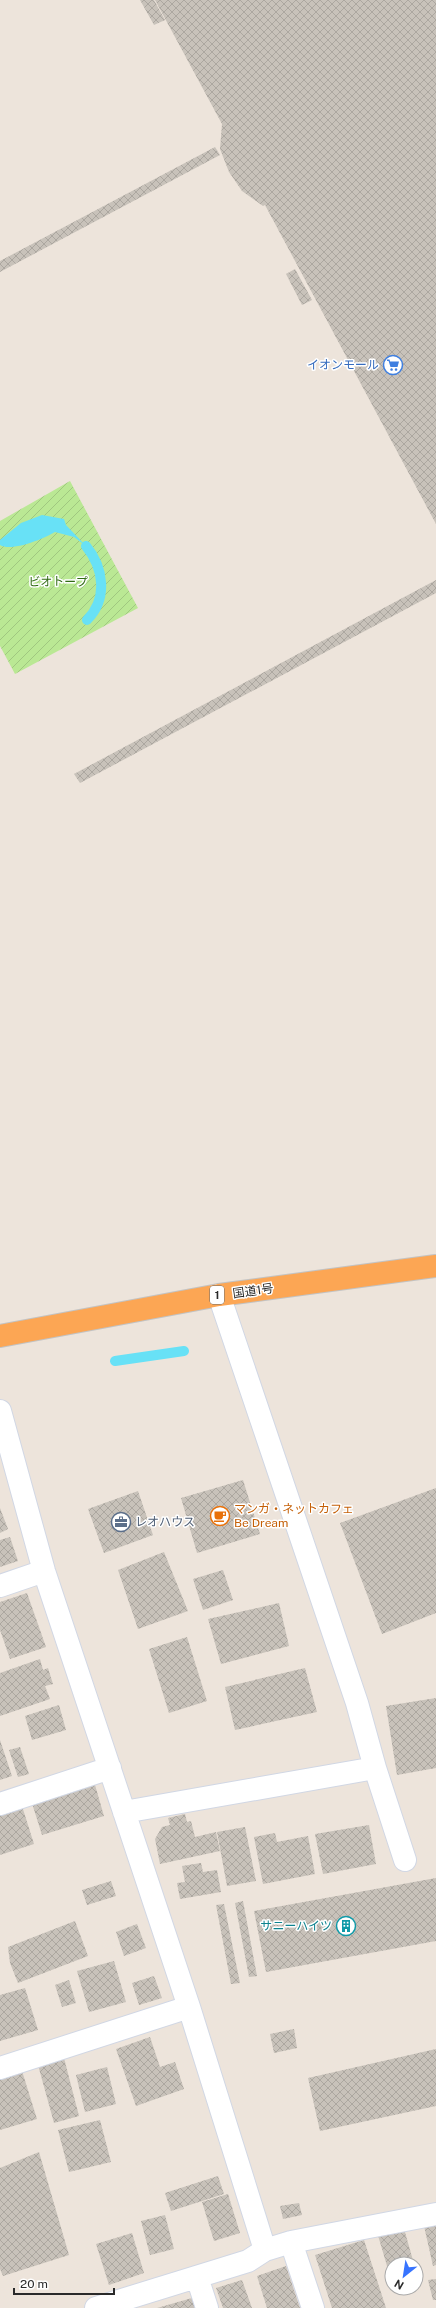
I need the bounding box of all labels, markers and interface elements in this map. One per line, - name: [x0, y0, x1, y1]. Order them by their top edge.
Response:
- supermarket icon: イオンモール: [382, 354, 404, 376]
- place label: イオンモール: [307, 358, 379, 372]
- park label: ビオトープ: [28, 575, 88, 589]
- street label: 国道1号: [232, 1281, 274, 1301]
- road number: 1: [210, 1286, 224, 1304]
- place label: マンガ・ネットカフェ Be Dream: [234, 1502, 354, 1530]
- cafe icon: マンガ・ネットカフェ Be Dream: [209, 1505, 231, 1527]
- office icon: レオハウス: [110, 1511, 132, 1533]
- place label: レオハウス: [135, 1515, 195, 1529]
- building icon: サニーハイツ: [335, 1915, 357, 1937]
- place label: サニーハイツ: [260, 1919, 332, 1933]
- north arrow: [384, 2256, 424, 2296]
- scale bar: [14, 2270, 114, 2296]
- text: 20 m: [20, 2277, 48, 2291]
- text: N: [392, 2277, 406, 2292]

